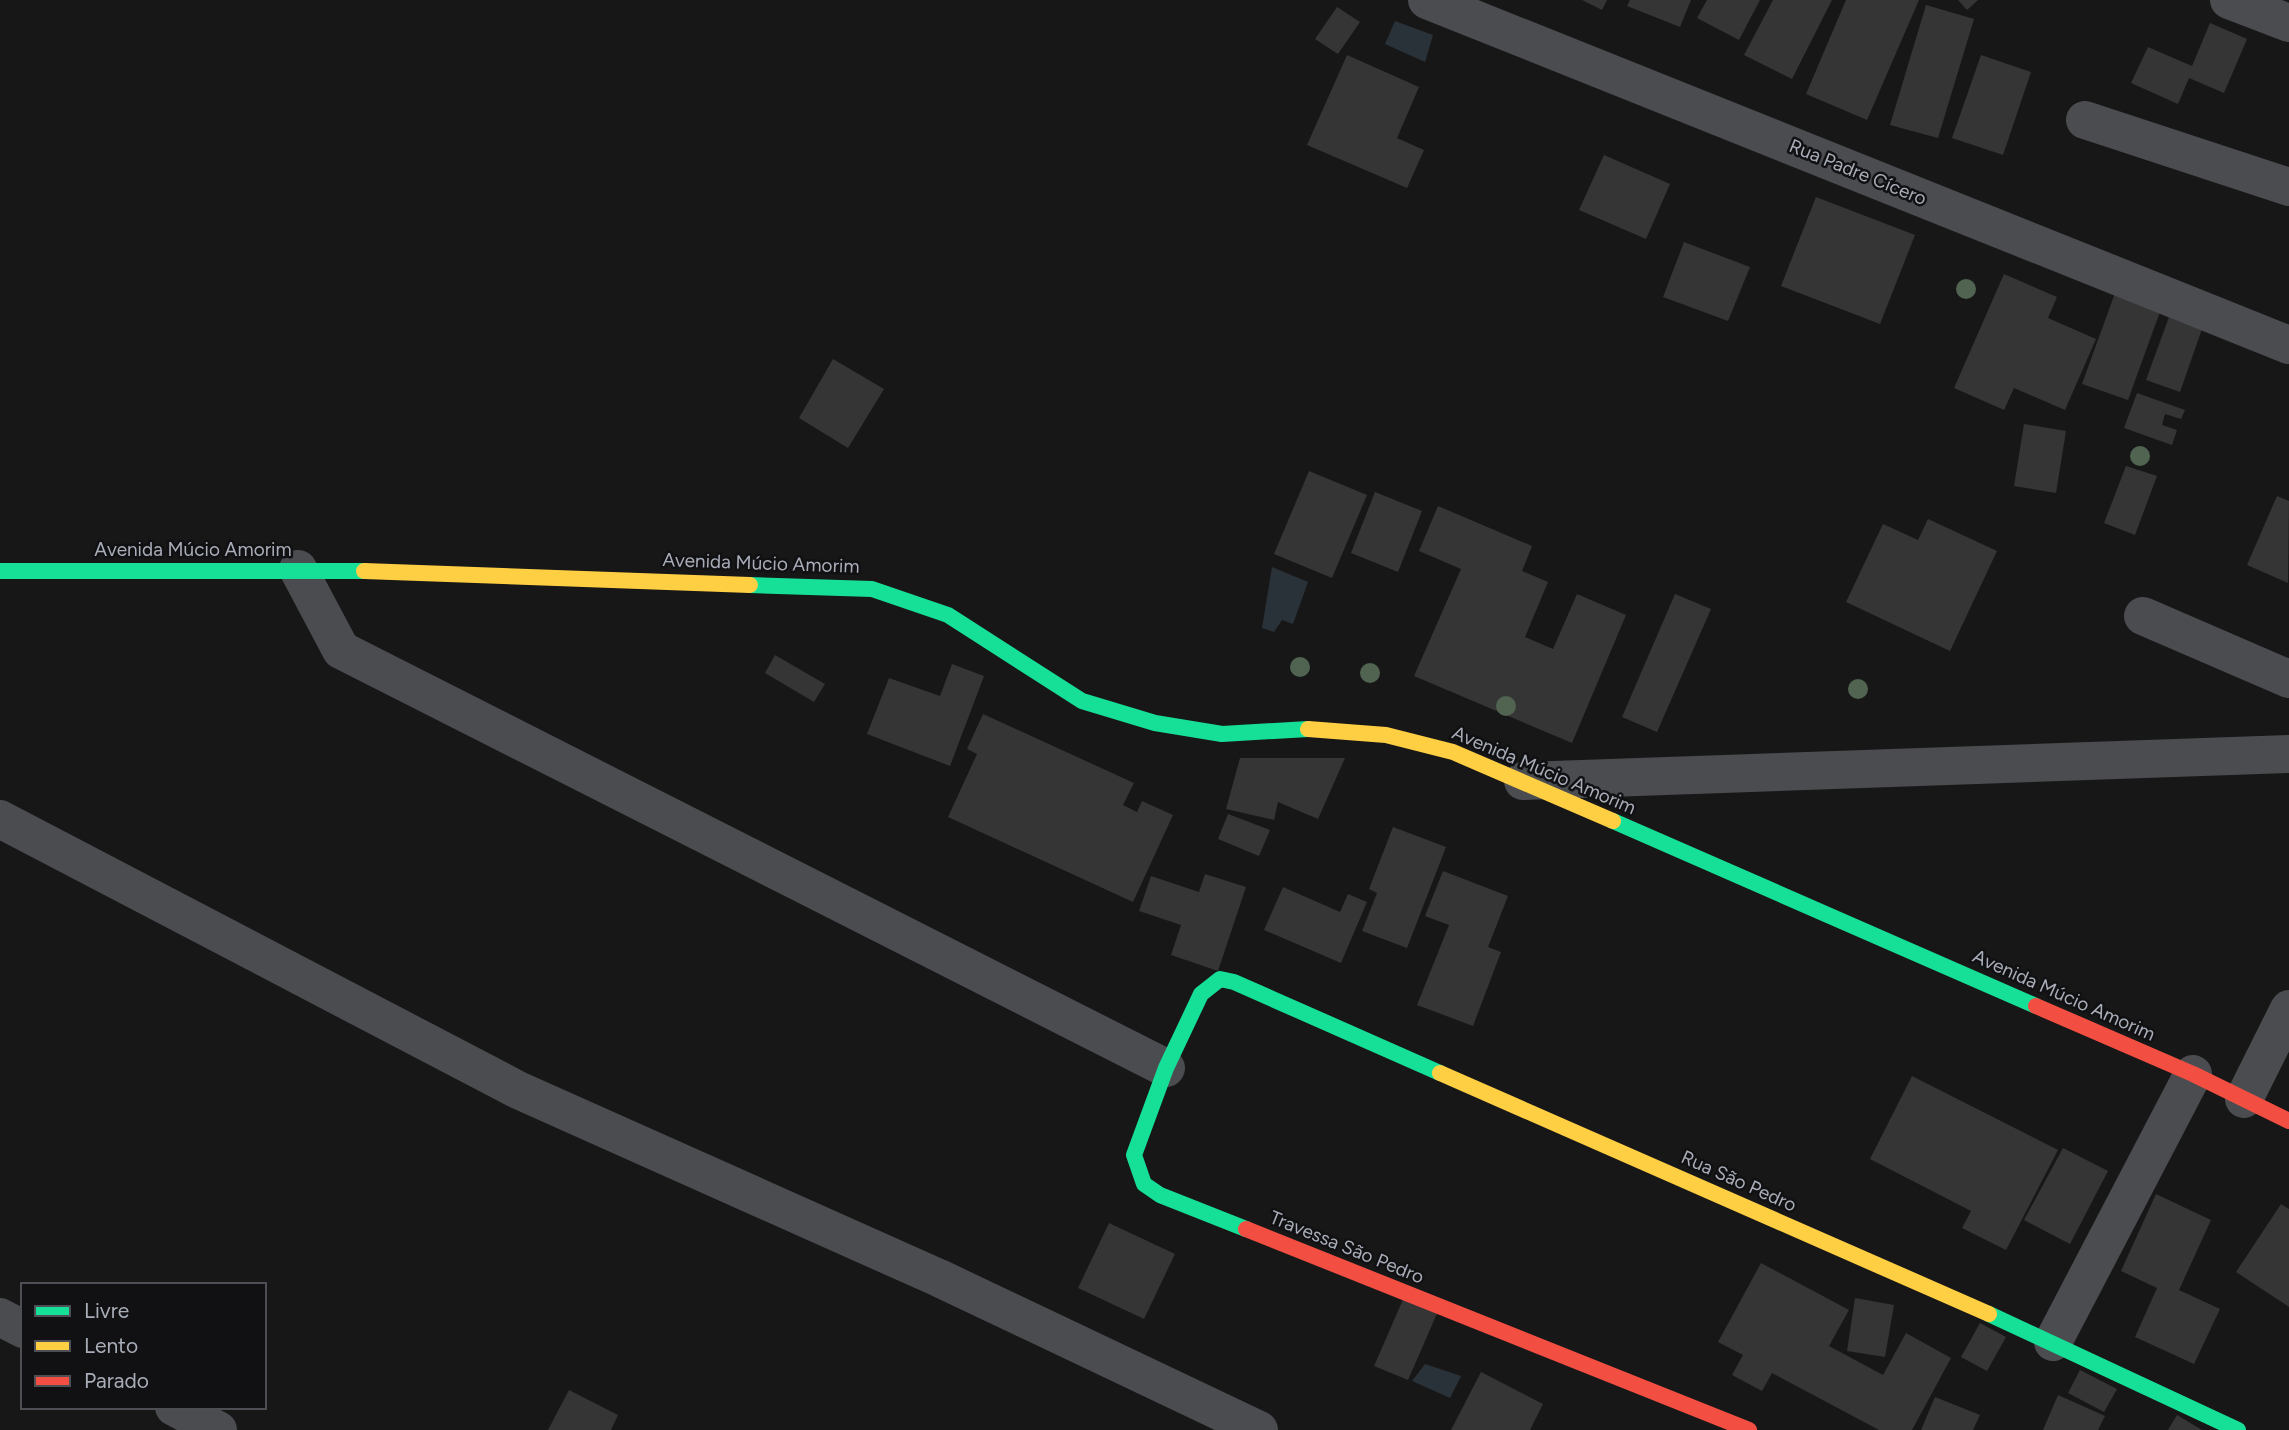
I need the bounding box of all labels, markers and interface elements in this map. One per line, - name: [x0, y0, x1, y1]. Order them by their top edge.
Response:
- street label: Rua Padre Cícero: [1786, 134, 1930, 210]
- street label: Avenida Múcio Amorim: [94, 538, 292, 561]
- street label: Avenida Múcio Amorim: [662, 548, 860, 578]
- street label: Avenida Múcio Amorim: [1449, 721, 1639, 819]
- street label: Avenida Múcio Amorim: [1969, 944, 2159, 1046]
- street label: Rua São Pedro: [1678, 1145, 1800, 1217]
- street label: Travessa São Pedro: [1266, 1206, 1428, 1288]
- legend: [21, 1283, 266, 1409]
- text: Livre: [84, 1298, 129, 1323]
- text: Lento: [84, 1333, 138, 1358]
- text: Parado: [84, 1368, 149, 1393]

